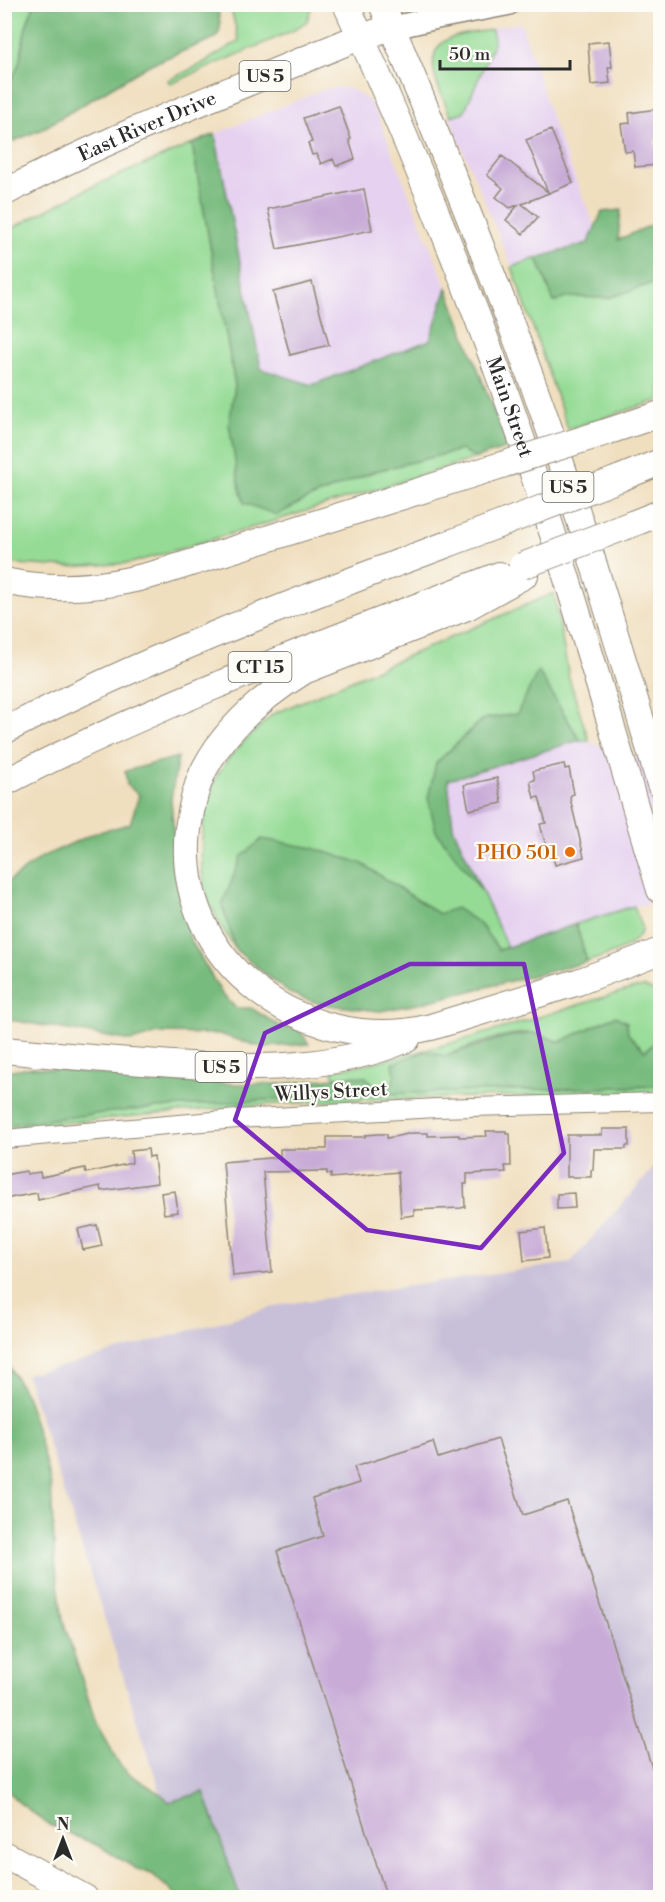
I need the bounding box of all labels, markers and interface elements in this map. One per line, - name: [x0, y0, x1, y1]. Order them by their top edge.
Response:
- scale bar: [440, 33, 570, 71]
- text: 50 m: [449, 43, 491, 66]
- road number: US 5: [240, 61, 290, 91]
- street label: East River Drive: [75, 86, 220, 168]
- street label: Main Street: [479, 354, 538, 461]
- road number: US 5: [542, 472, 594, 502]
- road number: CT 15: [228, 652, 292, 682]
- place label: PHO 501: [476, 841, 558, 866]
- marker: PHO 501: [563, 845, 577, 859]
- road number: US 5: [196, 1052, 246, 1082]
- street label: Willys Street: [273, 1077, 388, 1108]
- north arrow: [33, 1809, 93, 1869]
- text: N: [57, 1815, 70, 1835]

